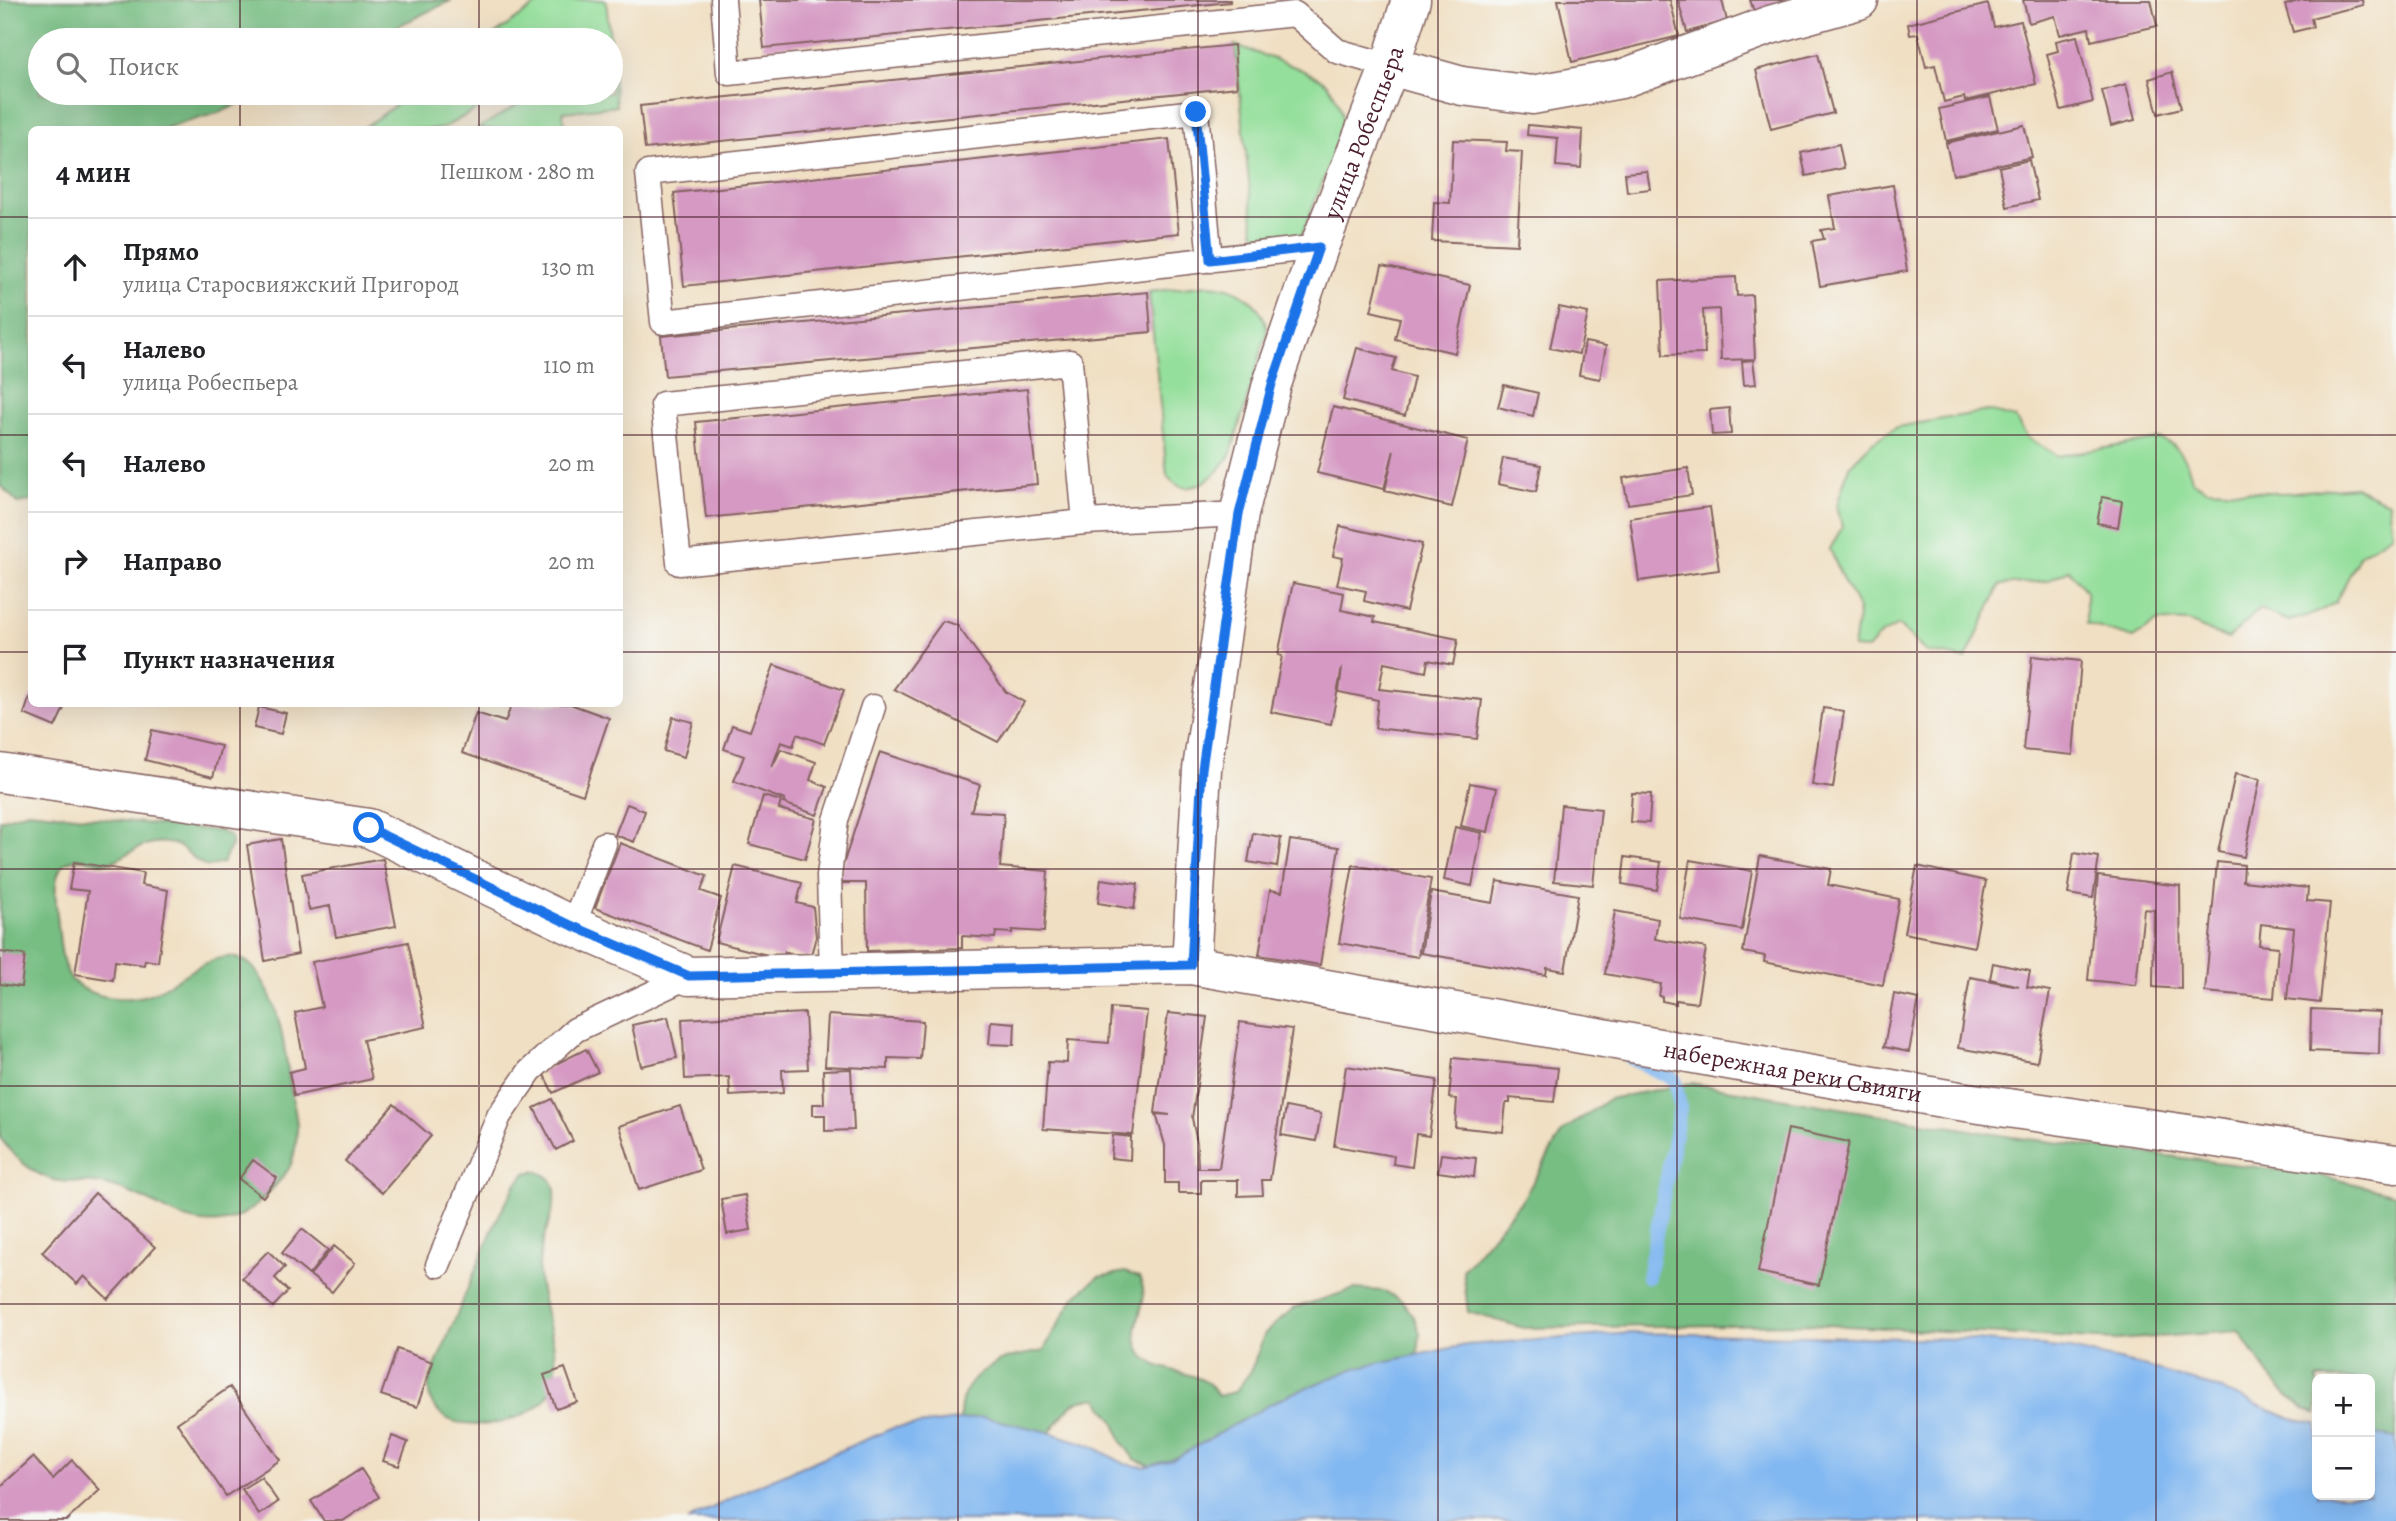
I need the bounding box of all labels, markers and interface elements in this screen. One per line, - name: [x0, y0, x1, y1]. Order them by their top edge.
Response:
- search box: [28, 28, 623, 105]
- street label: улица Робеспьера: [1315, 42, 1411, 224]
- icon: search: [52, 48, 90, 86]
- text: Поиск: [108, 49, 179, 84]
- route end: [1180, 96, 1211, 127]
- text: 4 мин: [56, 152, 131, 192]
- text: Пешком · 280 m: [440, 156, 595, 187]
- text: Прямо: [123, 234, 199, 269]
- icon: ahead: [56, 248, 94, 286]
- text: 130 m: [542, 252, 595, 283]
- text: улица Старосвияжский Пригород: [123, 269, 459, 300]
- text: Налево: [123, 332, 206, 367]
- icon: left: [56, 346, 94, 384]
- text: 110 m: [543, 350, 595, 381]
- text: улица Робеспьера: [123, 367, 298, 398]
- icon: left: [56, 444, 94, 482]
- text: Налево: [123, 446, 206, 481]
- text: 20 m: [548, 448, 595, 479]
- icon: right: [56, 542, 94, 580]
- text: Направо: [123, 544, 222, 579]
- text: 20 m: [548, 546, 595, 577]
- icon: arrive: [56, 640, 94, 678]
- text: Пункт назначения: [123, 642, 335, 677]
- route start: [353, 812, 384, 843]
- street label: набережная реки Свияги: [1661, 1033, 1924, 1110]
- map controls: [2312, 1374, 2375, 1500]
- button: +: [2312, 1374, 2375, 1437]
- button: −: [2312, 1437, 2375, 1500]

